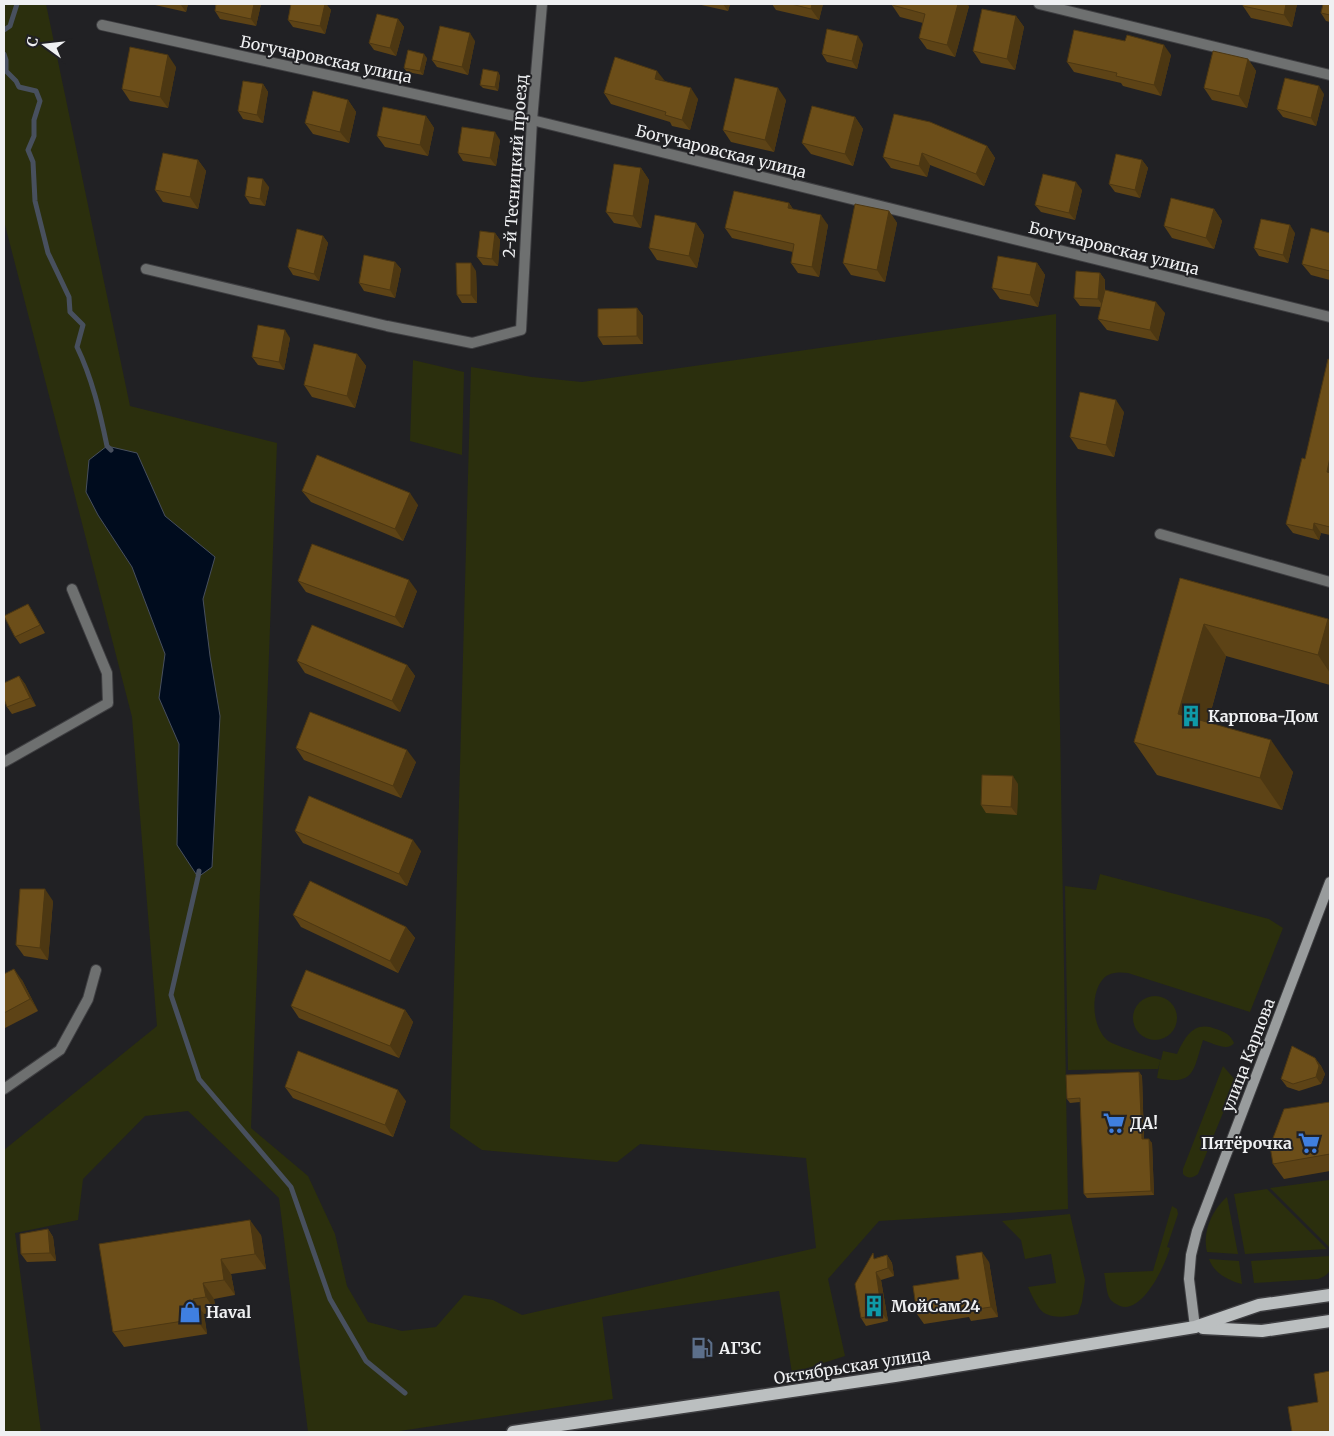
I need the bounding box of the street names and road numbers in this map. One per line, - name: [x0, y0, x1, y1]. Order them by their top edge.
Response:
- street label: Богучаровская улица: [238, 31, 414, 87]
- street label: 2-й Тесницкий проезд: [499, 74, 531, 258]
- street label: Богучаровская улица: [633, 120, 809, 182]
- street label: Богучаровская улица: [1026, 217, 1202, 279]
- street label: улица Карпова: [1217, 995, 1279, 1115]
- street label: Октябрьская улица: [772, 1344, 932, 1388]

